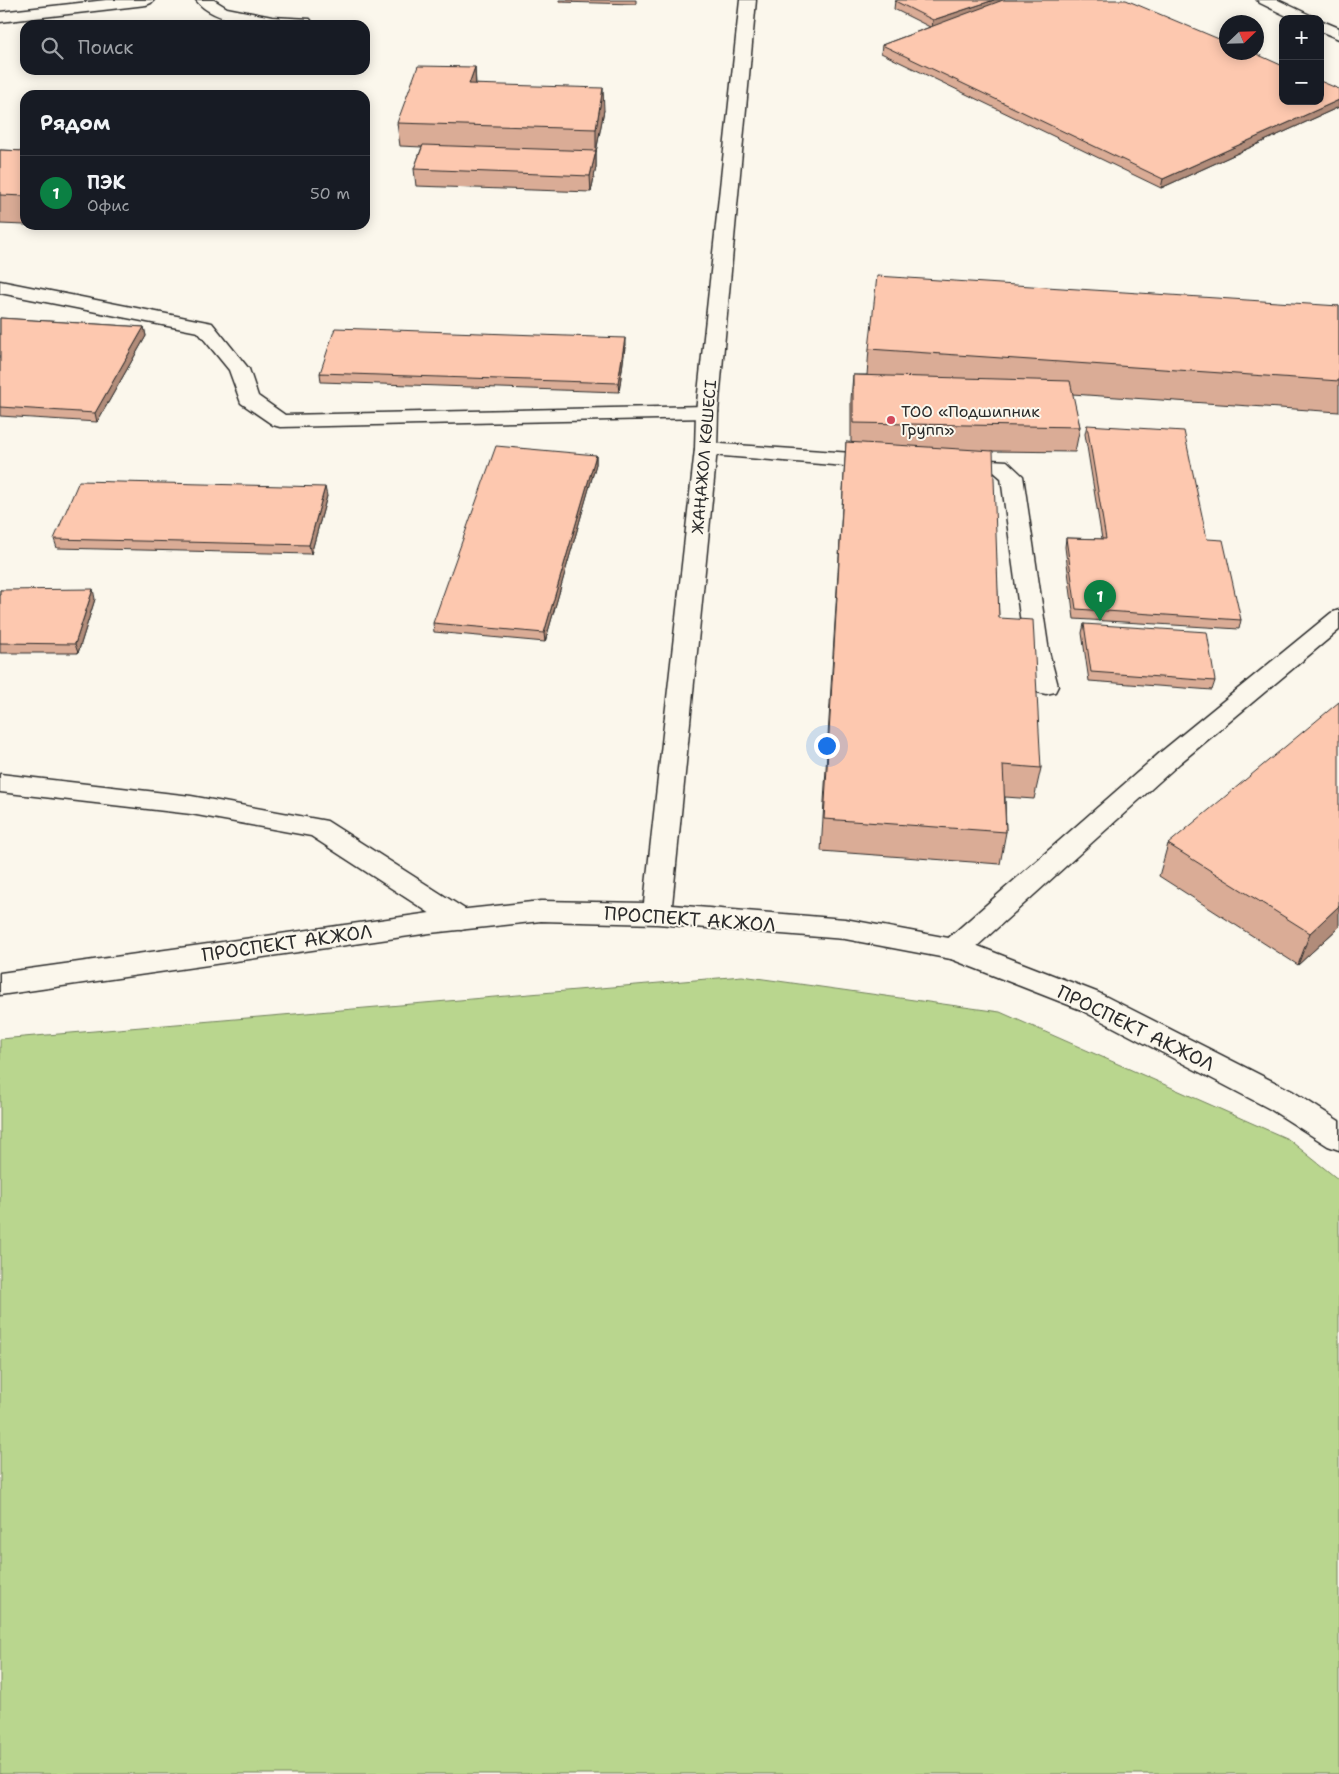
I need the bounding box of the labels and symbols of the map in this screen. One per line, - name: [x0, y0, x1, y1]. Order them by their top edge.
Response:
- north arrow: [1219, 15, 1264, 60]
- street label: ЖАҢАЖОЛ КӨШЕСІ: [687, 379, 721, 535]
- place label: ТОО «Подшипник Групп»: [901, 401, 1040, 440]
- marker: ТОО «Подшипник Групп»: [885, 414, 897, 426]
- pin: 1: [1084, 580, 1116, 621]
- your location: [814, 733, 840, 759]
- street label: ПРОСПЕКТ АКЖОЛ: [603, 901, 777, 937]
- street label: ПРОСПЕКТ АКЖОЛ: [200, 919, 374, 967]
- street label: ПРОСПЕКТ АКЖОЛ: [1053, 979, 1219, 1077]

